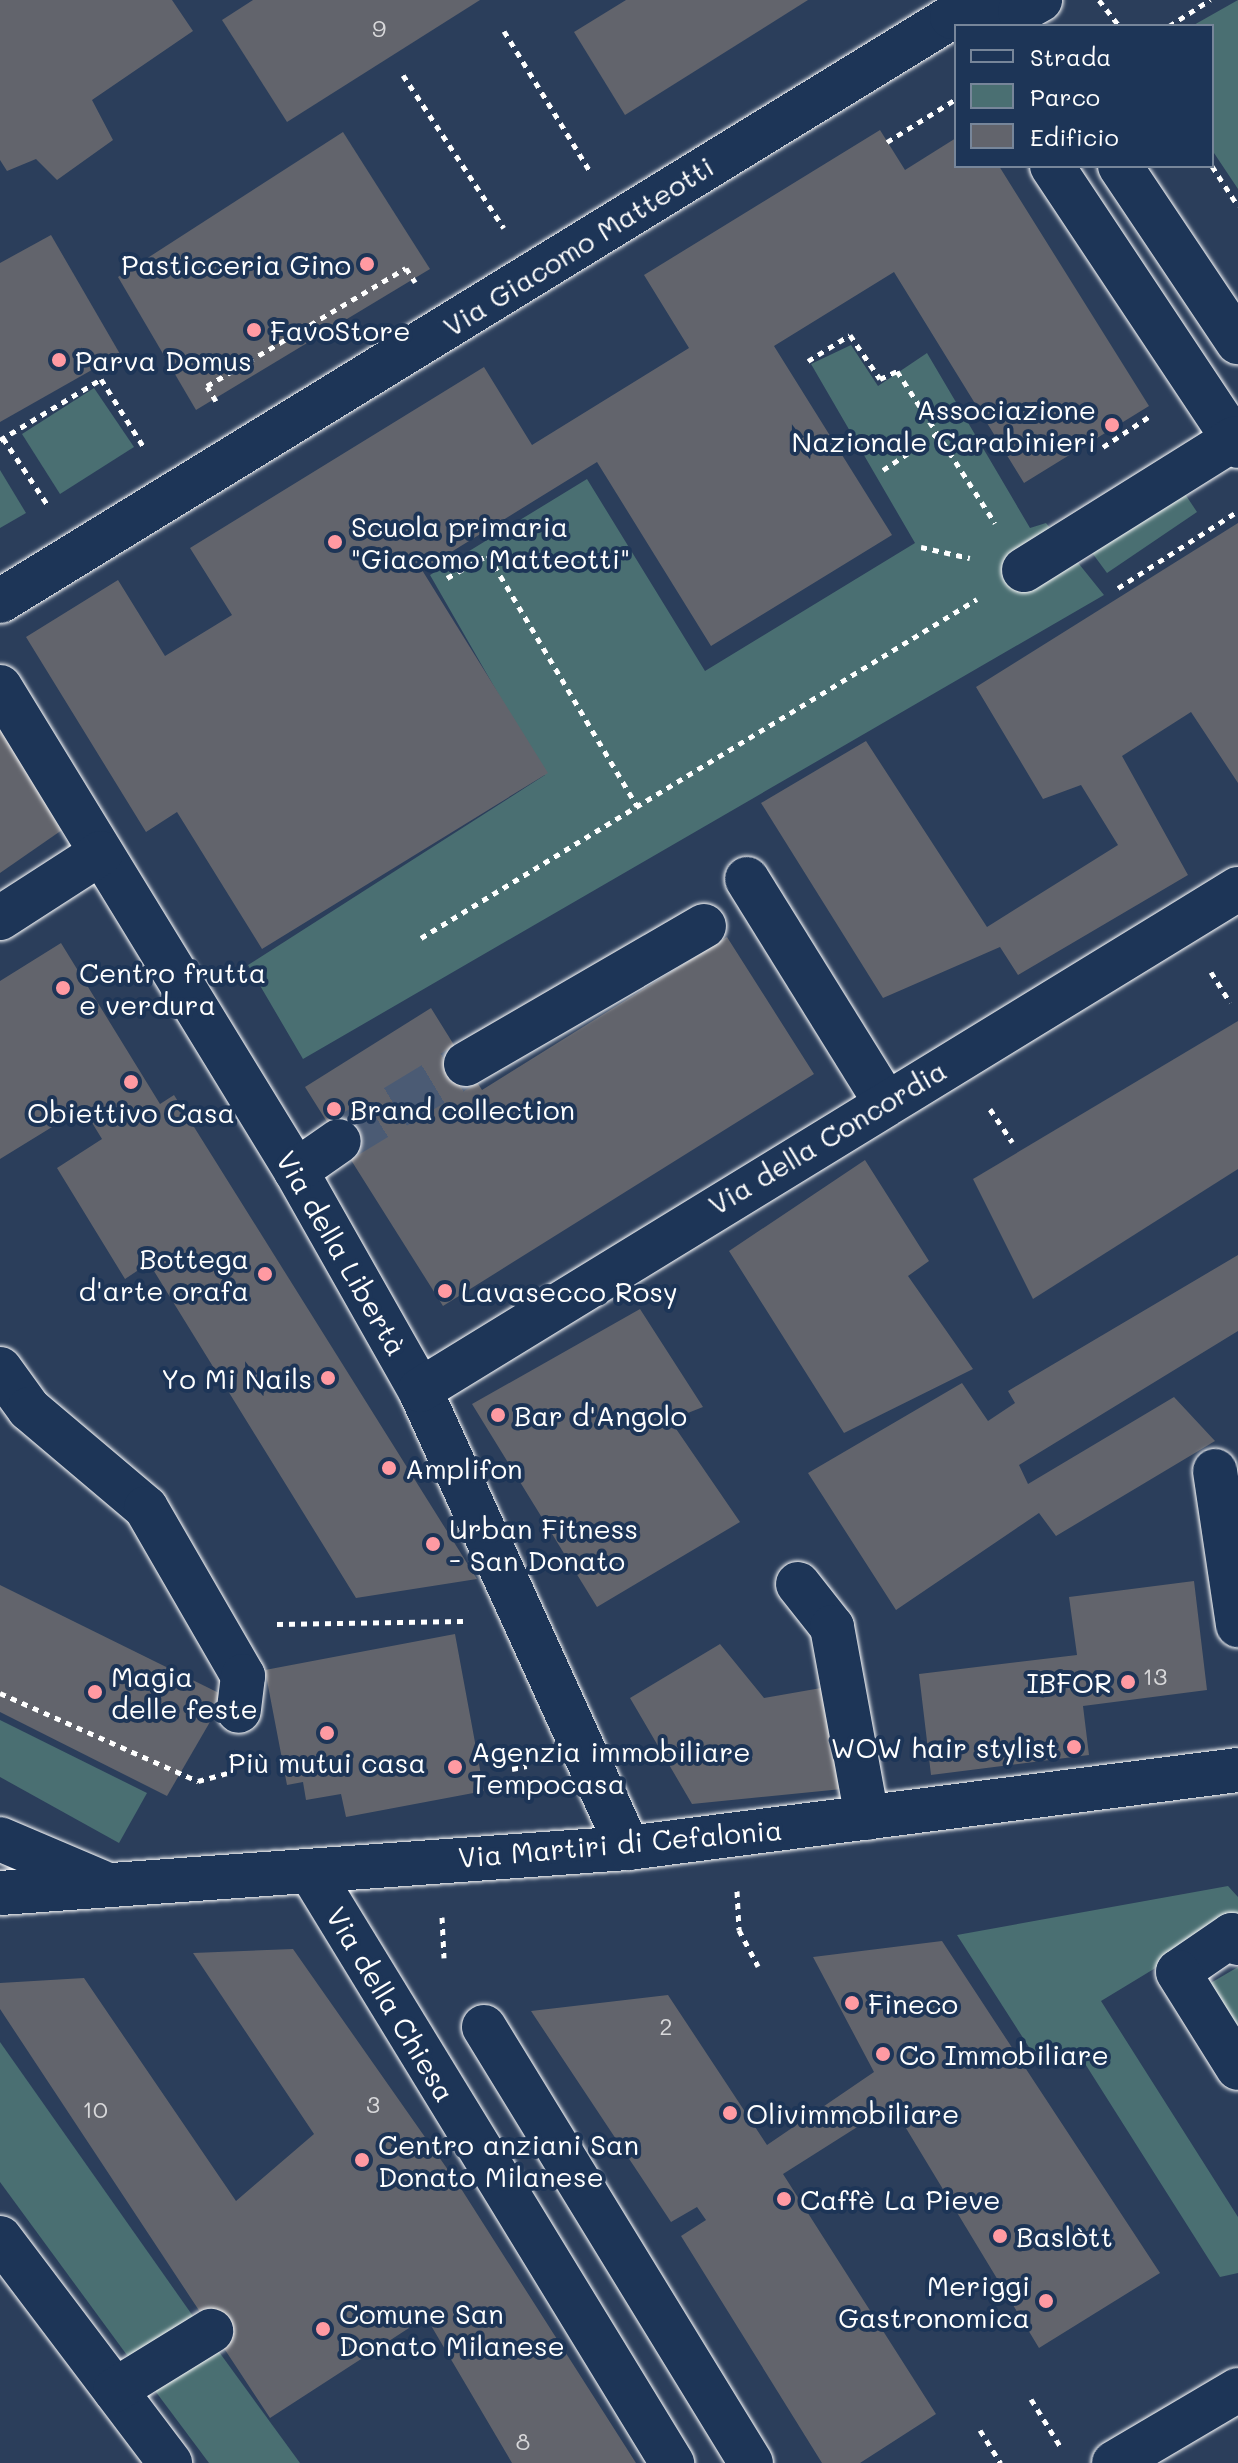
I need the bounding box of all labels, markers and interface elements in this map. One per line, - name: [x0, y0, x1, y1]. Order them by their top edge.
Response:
- house number: 9: [372, 14, 386, 42]
- legend: [954, 24, 1214, 168]
- text: Strada: [1030, 41, 1111, 72]
- text: Parco: [1030, 81, 1100, 112]
- text: Edificio: [1030, 121, 1119, 152]
- street label: Via Giacomo Matteotti: [437, 149, 719, 343]
- place label: Pasticceria Gino: [121, 247, 351, 281]
- marker: Pasticceria Gino: [358, 255, 376, 273]
- place label: FavoStore: [270, 313, 411, 347]
- marker: FavoStore: [245, 321, 263, 339]
- place label: Parva Domus: [75, 343, 252, 377]
- marker: Parva Domus: [50, 351, 68, 369]
- place label: Associazione Nazionale Carabinieri: [792, 392, 1096, 458]
- marker: Associazione Nazionale Carabinieri: [1103, 416, 1121, 434]
- place label: Scuola primaria "Giacomo Matteotti": [351, 509, 630, 575]
- marker: Scuola primaria "Giacomo Matteotti": [326, 533, 344, 551]
- place label: Centro frutta e verdura: [79, 955, 266, 1021]
- marker: Centro frutta e verdura: [54, 979, 72, 997]
- street label: Via della Concordia: [702, 1053, 952, 1221]
- marker: Obiettivo Casa: [122, 1073, 140, 1091]
- place label: Brand collection: [350, 1092, 575, 1126]
- place label: Obiettivo Casa: [27, 1095, 235, 1129]
- marker: Brand collection: [325, 1100, 343, 1118]
- street label: Via della Libertà: [270, 1145, 414, 1361]
- place label: Bottega d'arte orafa: [79, 1241, 249, 1307]
- marker: Bottega d'arte orafa: [256, 1265, 274, 1283]
- place label: Lavasecco Rosy: [461, 1274, 678, 1308]
- marker: Lavasecco Rosy: [436, 1282, 454, 1300]
- place label: Yo Mi Nails: [161, 1361, 312, 1395]
- marker: Yo Mi Nails: [319, 1369, 337, 1387]
- place label: Bar d'Angolo: [514, 1398, 687, 1432]
- marker: Bar d'Angolo: [489, 1406, 507, 1424]
- place label: Amplifon: [405, 1451, 523, 1485]
- marker: Amplifon: [380, 1459, 398, 1477]
- place label: Urban Fitness - San Donato: [449, 1511, 638, 1577]
- marker: Urban Fitness - San Donato: [424, 1535, 442, 1553]
- place label: Magia delle feste: [111, 1659, 258, 1725]
- house number: 13: [1143, 1662, 1167, 1690]
- place label: IBFOR: [1027, 1665, 1112, 1699]
- marker: IBFOR: [1119, 1673, 1137, 1691]
- marker: Magia delle feste: [86, 1683, 104, 1701]
- marker: Più mutui casa: [318, 1724, 336, 1742]
- place label: WOW hair stylist: [831, 1730, 1058, 1764]
- place label: Agenzia immobiliare Tempocasa: [471, 1734, 751, 1800]
- marker: WOW hair stylist: [1065, 1738, 1083, 1756]
- place label: Più mutui casa: [228, 1745, 426, 1779]
- marker: Agenzia immobiliare Tempocasa: [446, 1758, 464, 1776]
- street label: Via Martiri di Cefalonia: [456, 1812, 784, 1874]
- street label: Via della Chiesa: [320, 1901, 462, 2107]
- place label: Fineco: [868, 1986, 958, 2020]
- marker: Fineco: [843, 1994, 861, 2012]
- house number: 2: [659, 2012, 673, 2040]
- place label: Co Immobiliare: [899, 2037, 1109, 2071]
- marker: Co Immobiliare: [874, 2045, 892, 2063]
- house number: 3: [366, 2090, 380, 2118]
- house number: 10: [82, 2095, 108, 2123]
- place label: Olivimmobiliare: [746, 2096, 959, 2130]
- marker: Olivimmobiliare: [721, 2104, 739, 2122]
- place label: Centro anziani San Donato Milanese: [378, 2127, 639, 2193]
- marker: Centro anziani San Donato Milanese: [353, 2151, 371, 2169]
- place label: Caffè La Pieve: [800, 2182, 1001, 2216]
- marker: Caffè La Pieve: [775, 2190, 793, 2208]
- place label: Baslòtt: [1016, 2219, 1113, 2253]
- marker: Baslòtt: [991, 2227, 1009, 2245]
- place label: Meriggi Gastronomica: [838, 2268, 1030, 2334]
- marker: Meriggi Gastronomica: [1037, 2292, 1055, 2310]
- place label: Comune San Donato Milanese: [339, 2296, 565, 2362]
- marker: Comune San Donato Milanese: [314, 2320, 332, 2338]
- house number: 8: [516, 2427, 530, 2455]

